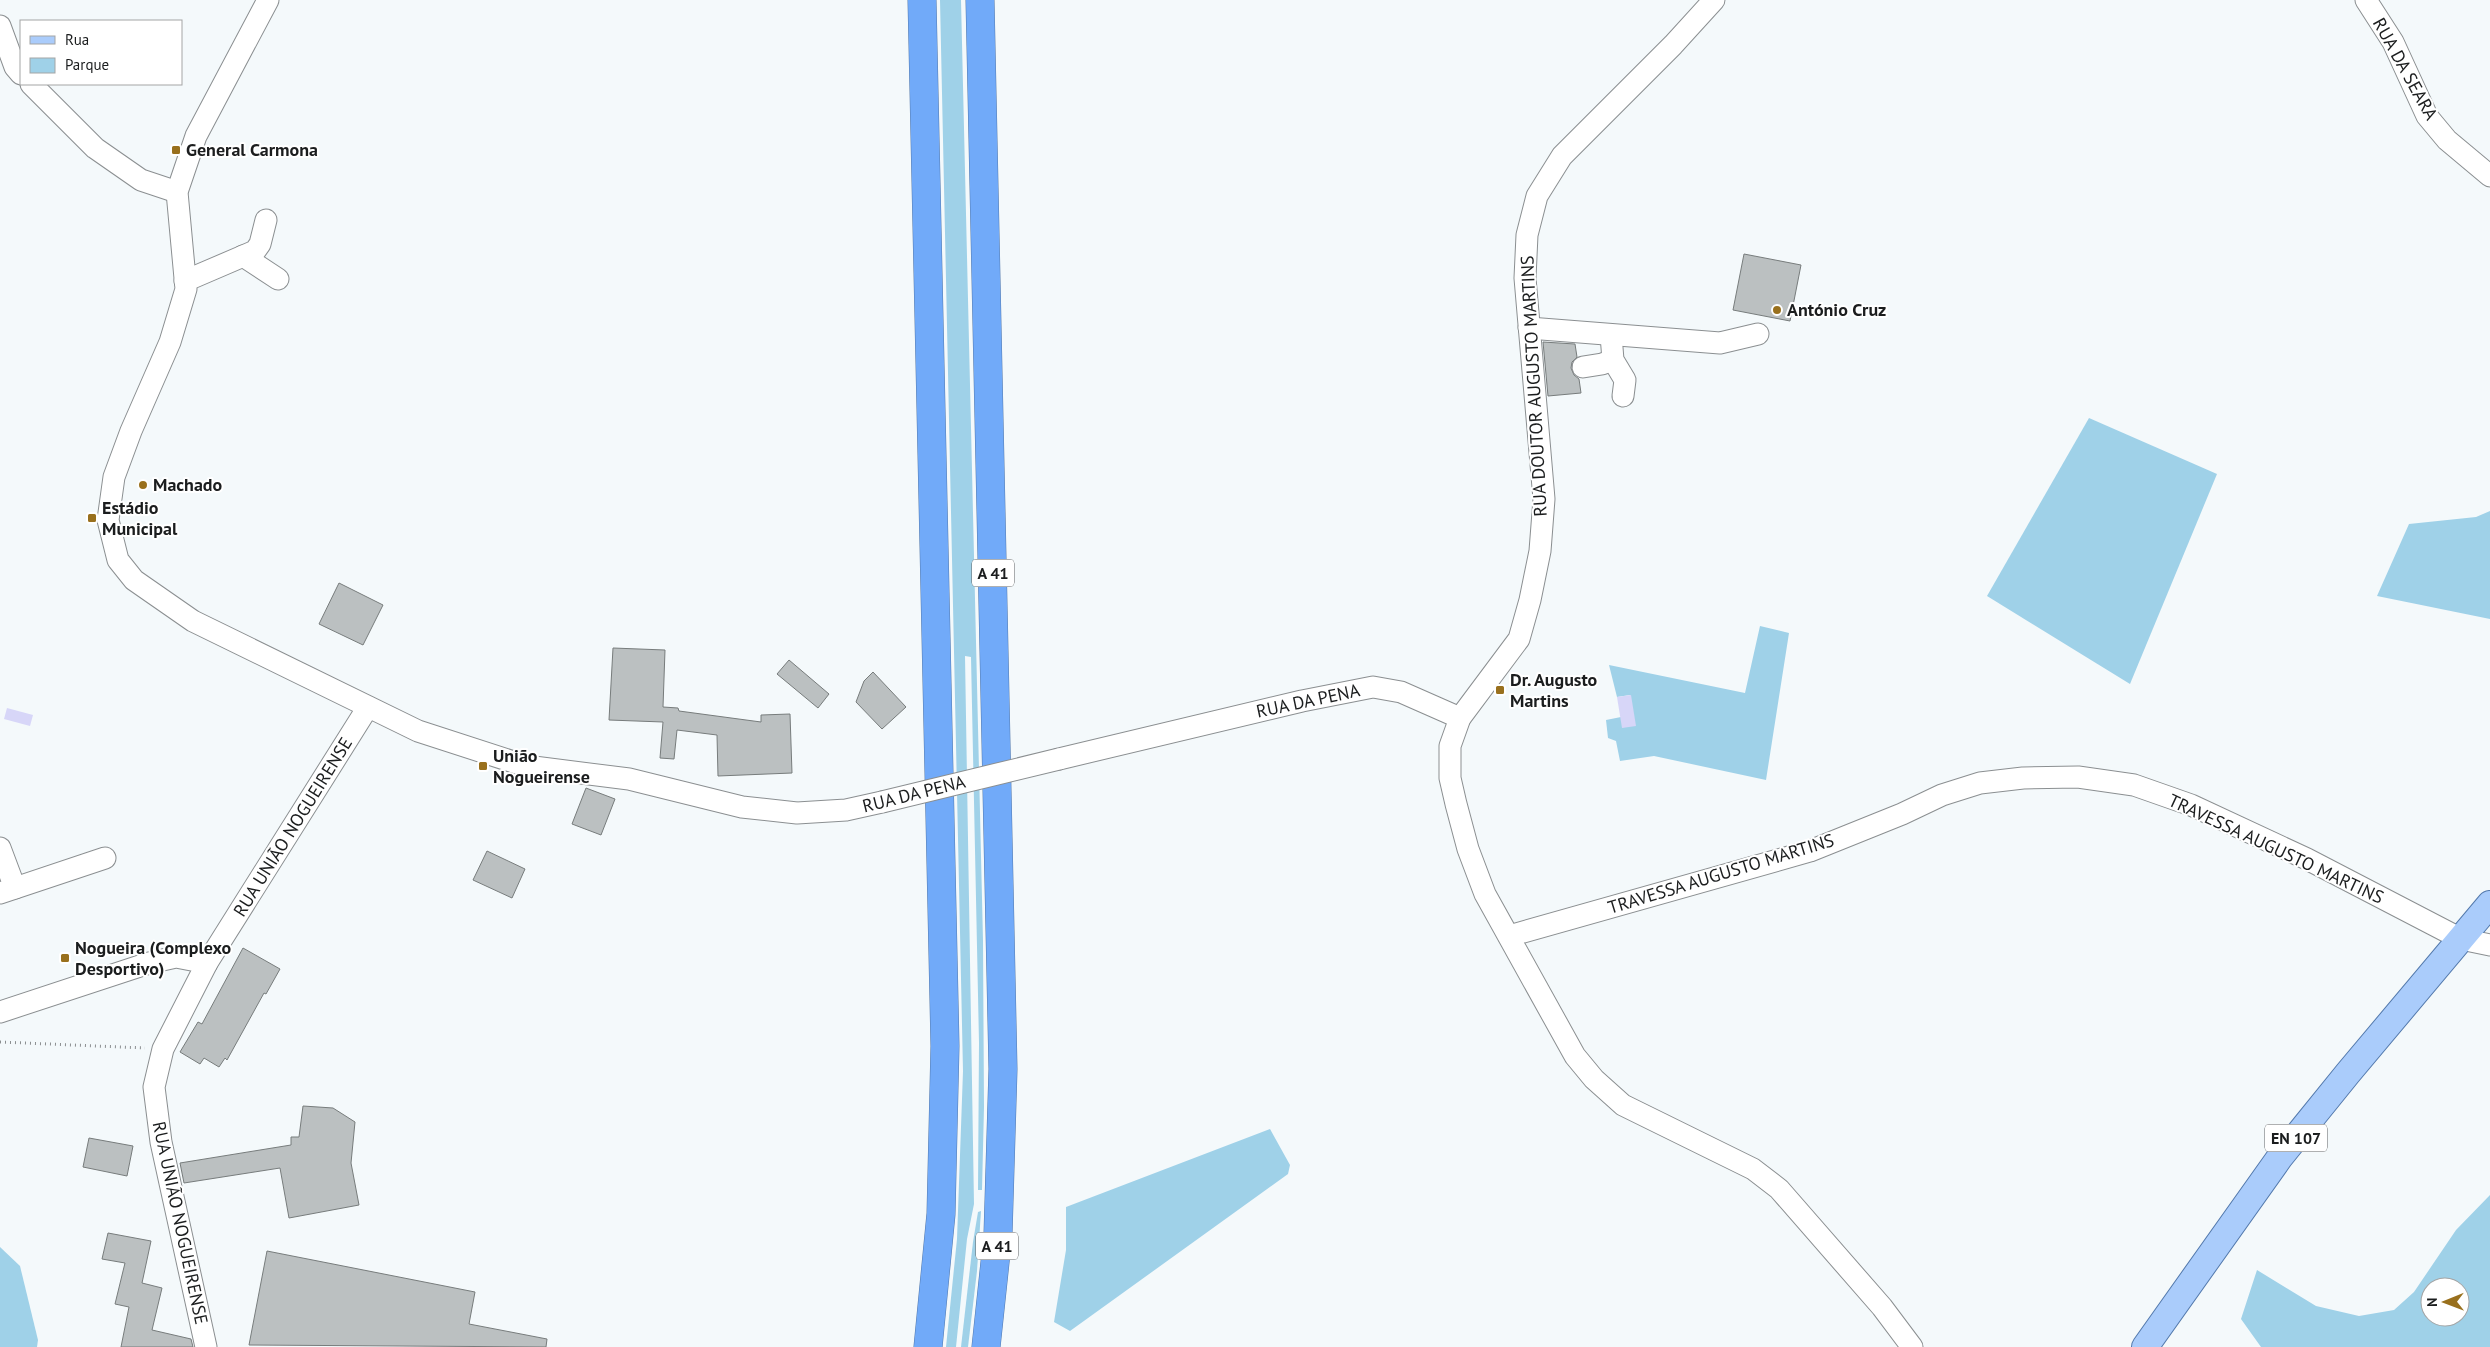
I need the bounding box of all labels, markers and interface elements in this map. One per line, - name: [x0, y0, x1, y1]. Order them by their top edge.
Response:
- street label: RUA DA SEARA: [2368, 14, 2443, 124]
- legend: [20, 20, 182, 85]
- text: Rua: [65, 30, 89, 49]
- text: Parque: [65, 55, 109, 74]
- place label: General Carmona: [186, 138, 318, 161]
- marker: General Carmona: [170, 144, 182, 156]
- street label: RUA DOUTOR AUGUSTO MARTINS: [1515, 255, 1552, 517]
- place label: António Cruz: [1787, 298, 1886, 321]
- marker: António Cruz: [1771, 304, 1783, 316]
- place label: Machado: [153, 473, 223, 496]
- marker: Machado: [137, 479, 149, 491]
- place label: Estádio Municipal: [102, 496, 178, 540]
- marker: Estádio Municipal: [86, 512, 98, 524]
- road number: A 41: [972, 560, 1014, 586]
- place label: Dr. Augusto Martins: [1510, 668, 1598, 712]
- street label: RUA DA PENA: [1254, 678, 1362, 723]
- marker: Dr. Augusto Martins: [1494, 684, 1506, 696]
- street label: RUA UNIÃO NOGUEIRENSE: [228, 733, 357, 921]
- place label: União Nogueirense: [493, 744, 590, 788]
- marker: União Nogueirense: [477, 760, 489, 772]
- street label: RUA DA PENA: [860, 770, 968, 817]
- street label: TRAVESSA AUGUSTO MARTINS: [2165, 788, 2388, 909]
- street label: TRAVESSA AUGUSTO MARTINS: [1605, 828, 1837, 919]
- place label: Nogueira (Complexo Desportivo): [75, 936, 232, 980]
- marker: Nogueira (Complexo Desportivo): [59, 952, 71, 964]
- street label: RUA UNIÃO NOGUEIRENSE: [148, 1119, 213, 1327]
- road number: EN 107: [2265, 1124, 2327, 1152]
- road number: A 41: [976, 1232, 1018, 1260]
- north arrow: [2420, 1277, 2470, 1327]
- text: N: [2423, 1297, 2441, 1307]

